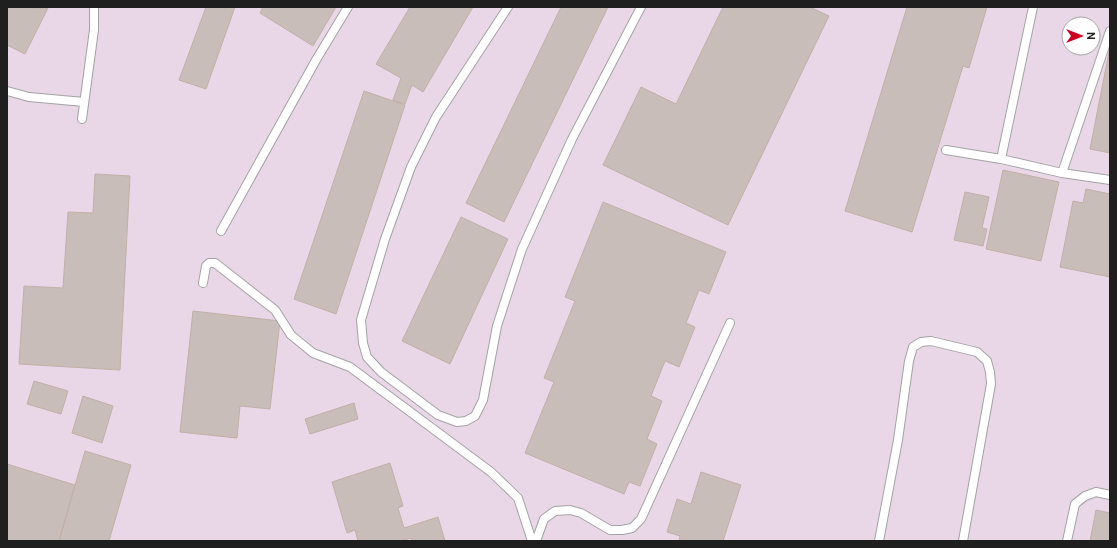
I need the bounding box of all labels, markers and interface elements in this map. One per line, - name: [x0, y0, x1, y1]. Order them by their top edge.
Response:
- north arrow: [1061, 16, 1101, 56]
- text: N: [1084, 32, 1098, 40]

